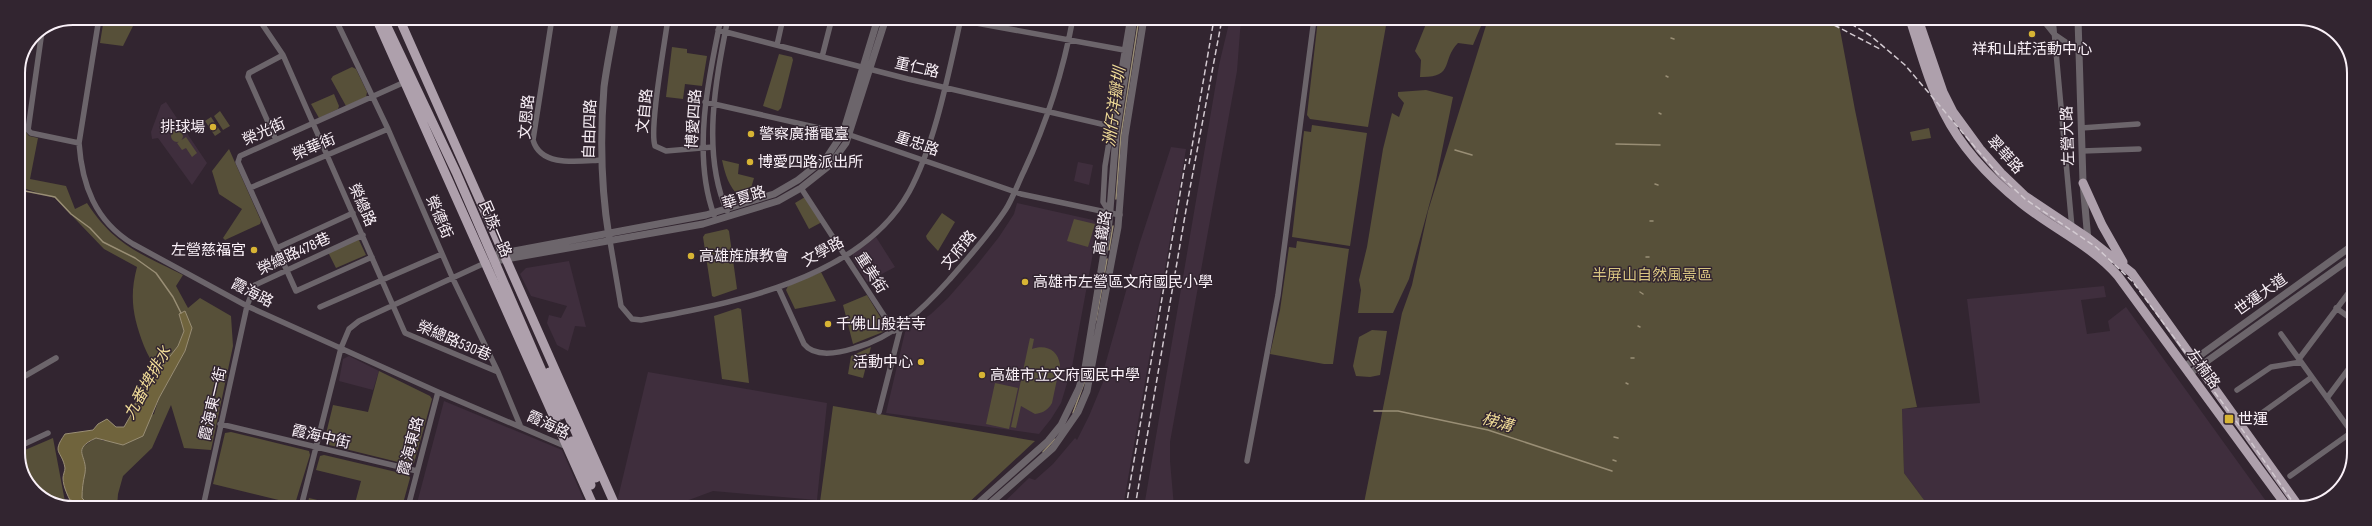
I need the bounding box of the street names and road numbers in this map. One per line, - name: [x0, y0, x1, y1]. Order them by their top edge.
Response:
- street label: 重仁路: [893, 54, 941, 82]
- street label: 文自路: [633, 88, 657, 134]
- street label: 博愛四路: [682, 88, 706, 150]
- street label: 文恩路: [516, 94, 538, 140]
- street label: 自由四路: [579, 99, 601, 159]
- street label: 左營大路: [2057, 106, 2079, 166]
- street label: 榮光街: [240, 114, 288, 150]
- street label: 重忠路: [893, 128, 941, 160]
- street label: 榮華街: [290, 129, 338, 165]
- street label: 翠華路: [1983, 132, 2027, 178]
- street label: 榮總路: [344, 181, 380, 229]
- street label: 華夏路: [720, 182, 768, 214]
- street label: 榮德街: [421, 193, 457, 241]
- street label: 民族一路: [475, 198, 515, 260]
- street label: 高鐵路: [1090, 209, 1116, 257]
- street label: 文府路: [937, 227, 981, 273]
- street label: 榮總路478巷: [254, 229, 334, 279]
- street label: 文學路: [799, 233, 847, 271]
- street label: 重美街: [851, 249, 891, 297]
- street label: 世運大道: [2231, 270, 2291, 320]
- street label: 霞海路: [228, 274, 276, 312]
- street label: 榮總路530巷: [414, 317, 494, 365]
- street label: 左楠路: [2182, 345, 2224, 393]
- street label: 霞海東一街: [195, 365, 231, 443]
- street label: 霞海路: [524, 407, 572, 443]
- street label: 霞海東路: [394, 415, 428, 477]
- street label: 霞海中街: [290, 421, 352, 453]

